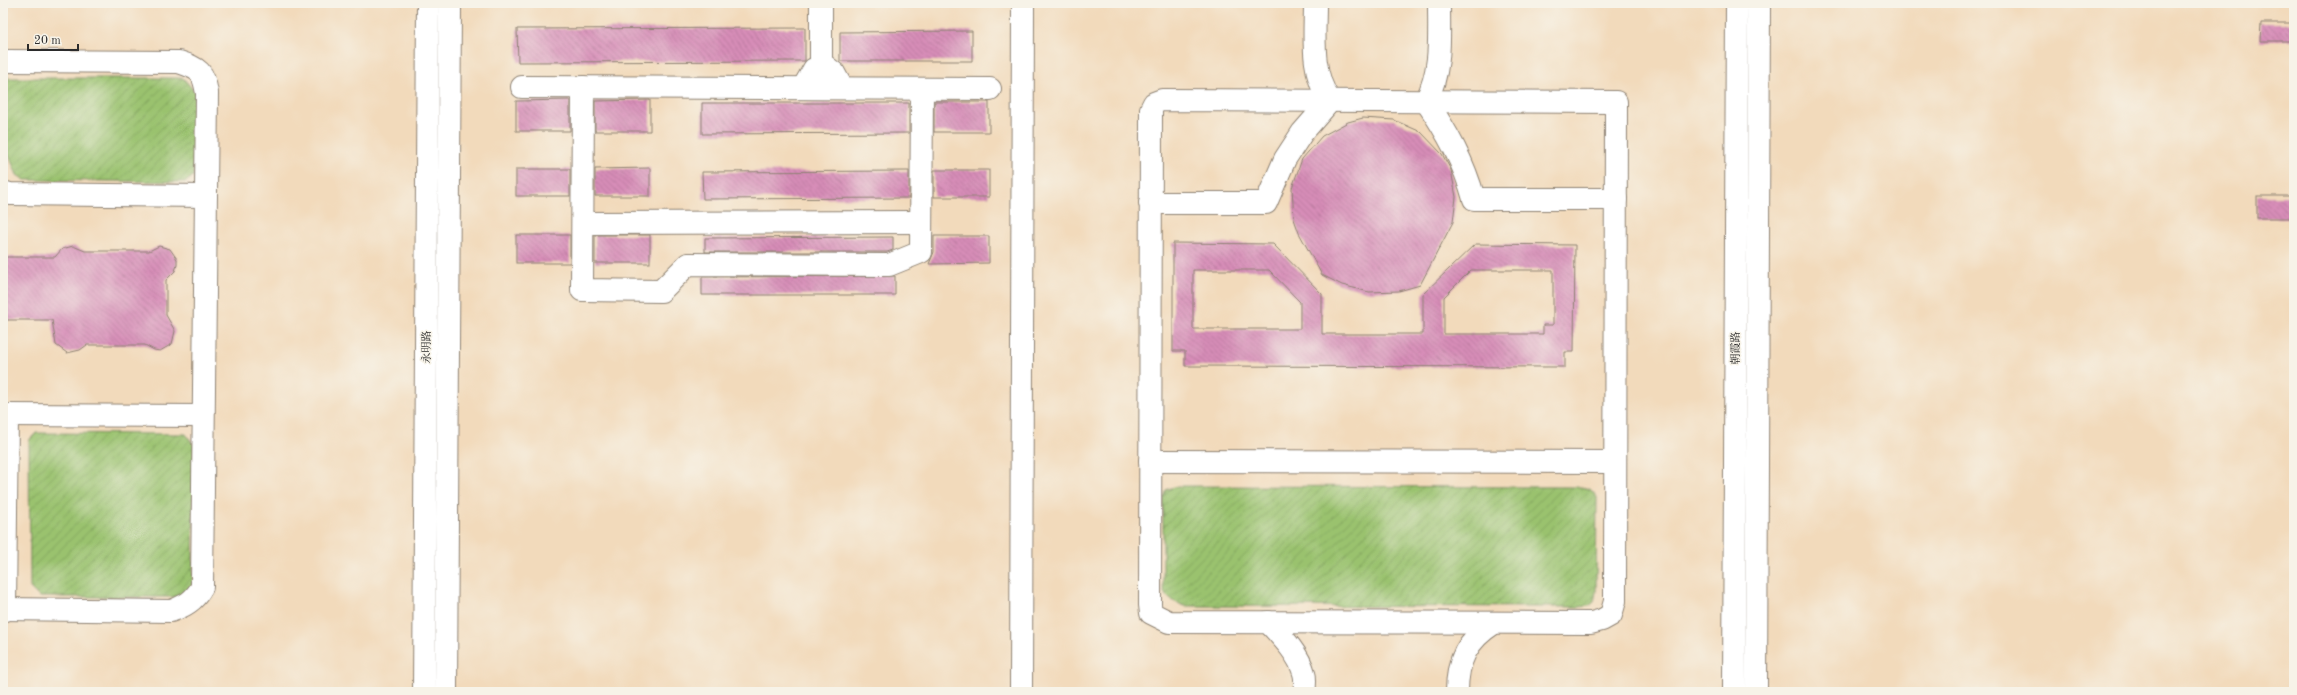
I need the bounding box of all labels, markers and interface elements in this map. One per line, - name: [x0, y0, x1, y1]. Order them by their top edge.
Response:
- scale bar: [28, 26, 78, 52]
- text: 20 m: [34, 35, 61, 47]
- street label: 永明路: [420, 331, 433, 364]
- street label: 朝霞路: [1729, 332, 1742, 365]

